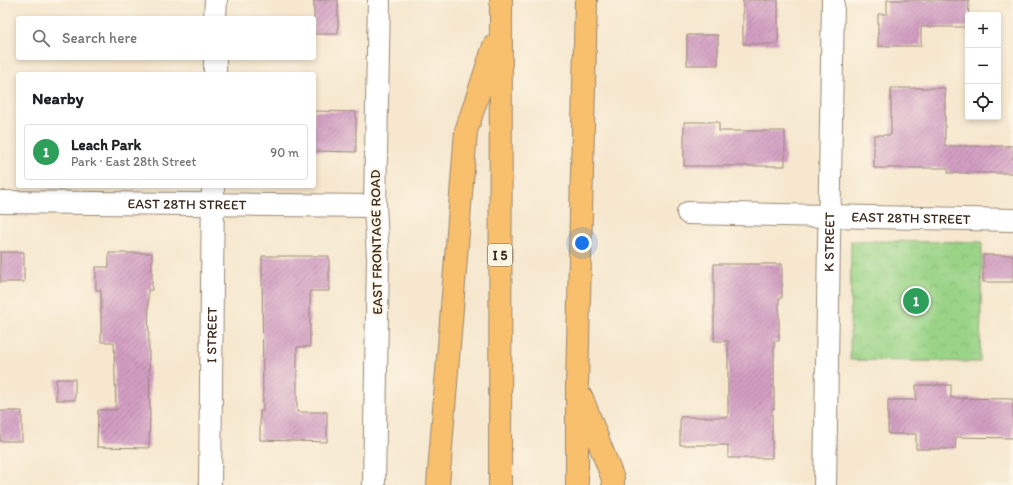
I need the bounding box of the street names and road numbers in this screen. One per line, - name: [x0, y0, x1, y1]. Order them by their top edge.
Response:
- street label: EAST FRONTAGE ROAD: [367, 169, 386, 315]
- street label: EAST 28TH STREET: [127, 195, 247, 214]
- street label: EAST 28TH STREET: [851, 209, 971, 228]
- street label: K STREET: [821, 212, 839, 272]
- road number: I 5: [488, 244, 512, 266]
- street label: I STREET: [203, 307, 221, 363]

